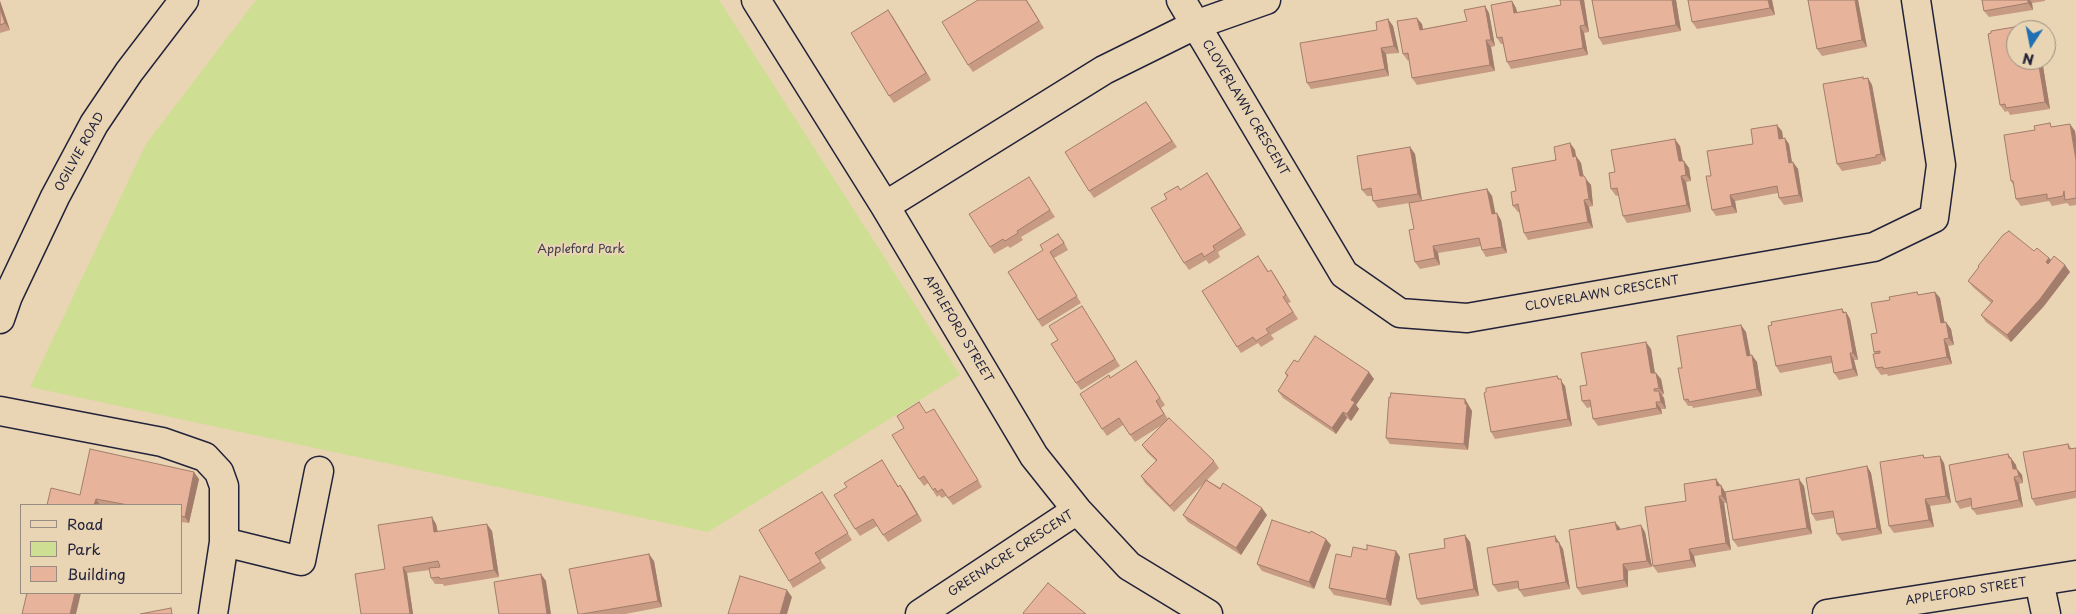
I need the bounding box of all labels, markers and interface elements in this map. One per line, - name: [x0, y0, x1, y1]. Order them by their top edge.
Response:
- north arrow: [2006, 20, 2056, 70]
- street label: CLOVERLAWN CRESCENT: [1199, 37, 1291, 179]
- text: N: [2021, 48, 2036, 71]
- street label: OGILVIE ROAD: [52, 110, 108, 194]
- park label: Appleford Park: [537, 243, 625, 257]
- street label: APPLEFORD STREET: [920, 273, 996, 385]
- street label: CLOVERLAWN CRESCENT: [1524, 273, 1680, 315]
- legend: [20, 504, 182, 594]
- street label: GREENACRE CRESCENT: [946, 508, 1076, 600]
- text: Road: [67, 512, 103, 535]
- text: Park: [67, 537, 101, 560]
- text: Building: [67, 562, 126, 585]
- street label: APPLEFORD STREET: [1904, 575, 2028, 609]

